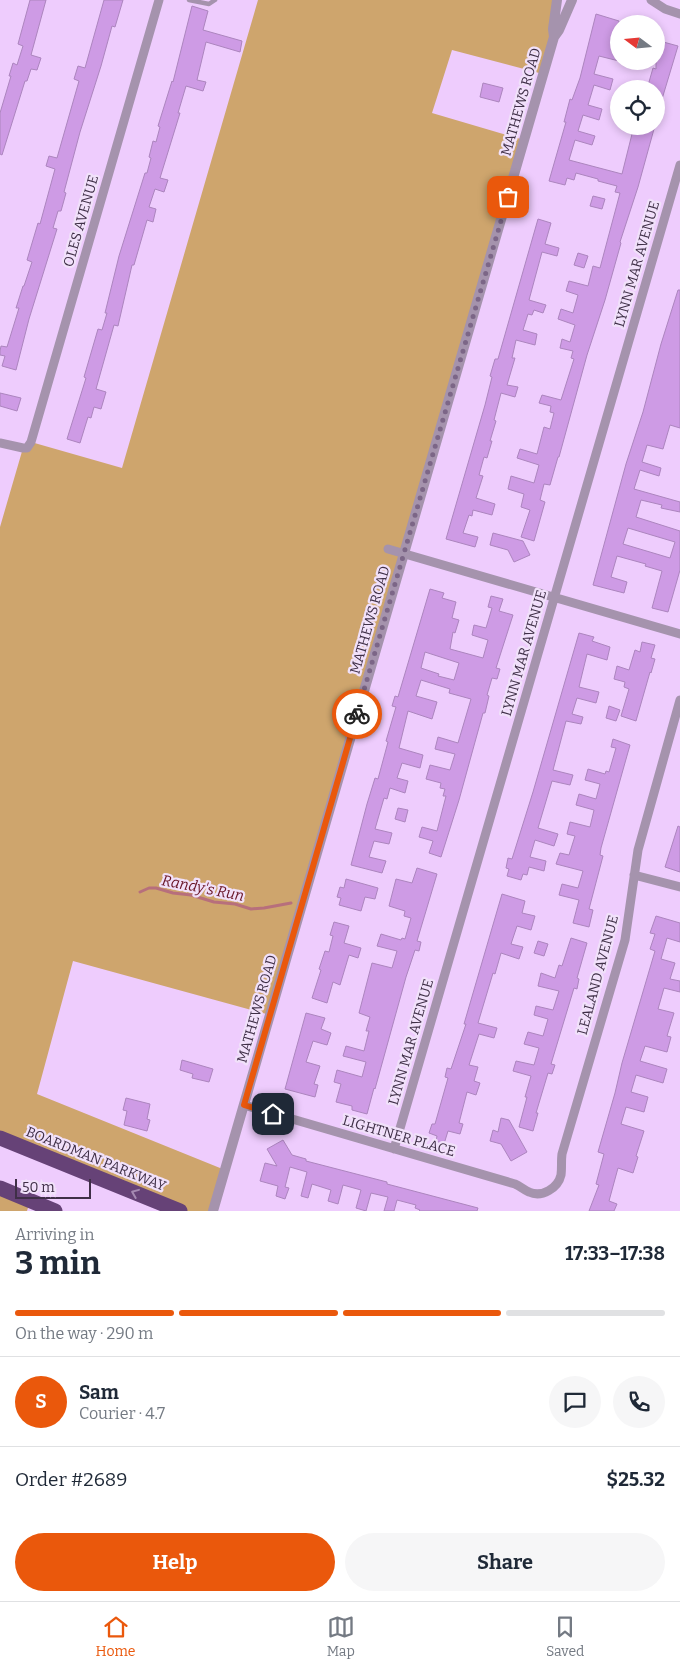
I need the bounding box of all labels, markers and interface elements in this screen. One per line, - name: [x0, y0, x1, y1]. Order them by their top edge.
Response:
- north arrow: [610, 15, 665, 70]
- map controls: [610, 15, 665, 135]
- street label: MATHEWS ROAD: [497, 46, 545, 158]
- button: locate: [610, 80, 665, 135]
- street label: OLES AVENUE: [60, 173, 102, 269]
- pin: [487, 176, 529, 218]
- icon: bag: [494, 183, 522, 211]
- street label: LYNN MAR AVENUE: [611, 199, 663, 329]
- street label: MATHEWS ROAD: [346, 564, 394, 676]
- street label: LYNN MAR AVENUE: [498, 588, 550, 718]
- courier: [332, 689, 382, 739]
- icon: bike: [343, 700, 371, 728]
- water label: Randy's Run: [160, 871, 246, 905]
- street label: LEALAND AVENUE: [574, 913, 622, 1037]
- street label: MATHEWS ROAD: [233, 953, 281, 1065]
- street label: LYNN MAR AVENUE: [385, 977, 437, 1107]
- pin: [252, 1093, 294, 1135]
- icon: home: [259, 1100, 287, 1128]
- street label: LIGHTNER PLACE: [341, 1112, 457, 1160]
- street label: BOARDMAN PARKWAY: [23, 1123, 169, 1195]
- scale bar: [15, 1176, 91, 1199]
- text: 50 m: [22, 1179, 55, 1196]
- one-way arrow: [131, 1188, 140, 1199]
- text: Arriving in: [15, 1225, 94, 1244]
- text: 17:33–17:38: [565, 1242, 665, 1265]
- text: 3 min: [15, 1244, 101, 1282]
- text: On the way · 290 m: [15, 1324, 153, 1343]
- button: chat: [549, 1376, 601, 1428]
- button: phone: [613, 1376, 665, 1428]
- text: Sam: [79, 1381, 119, 1404]
- text: S: [35, 1390, 47, 1413]
- text: Courier · 4.7: [79, 1404, 165, 1423]
- text: Order #2689: [15, 1468, 127, 1491]
- text: $25.32: [607, 1468, 665, 1491]
- button: Help: [15, 1533, 335, 1591]
- button: Share: [345, 1533, 665, 1591]
- tab: Home: [96, 1613, 136, 1660]
- tab: Map: [327, 1613, 355, 1660]
- tab: Saved: [546, 1613, 584, 1660]

